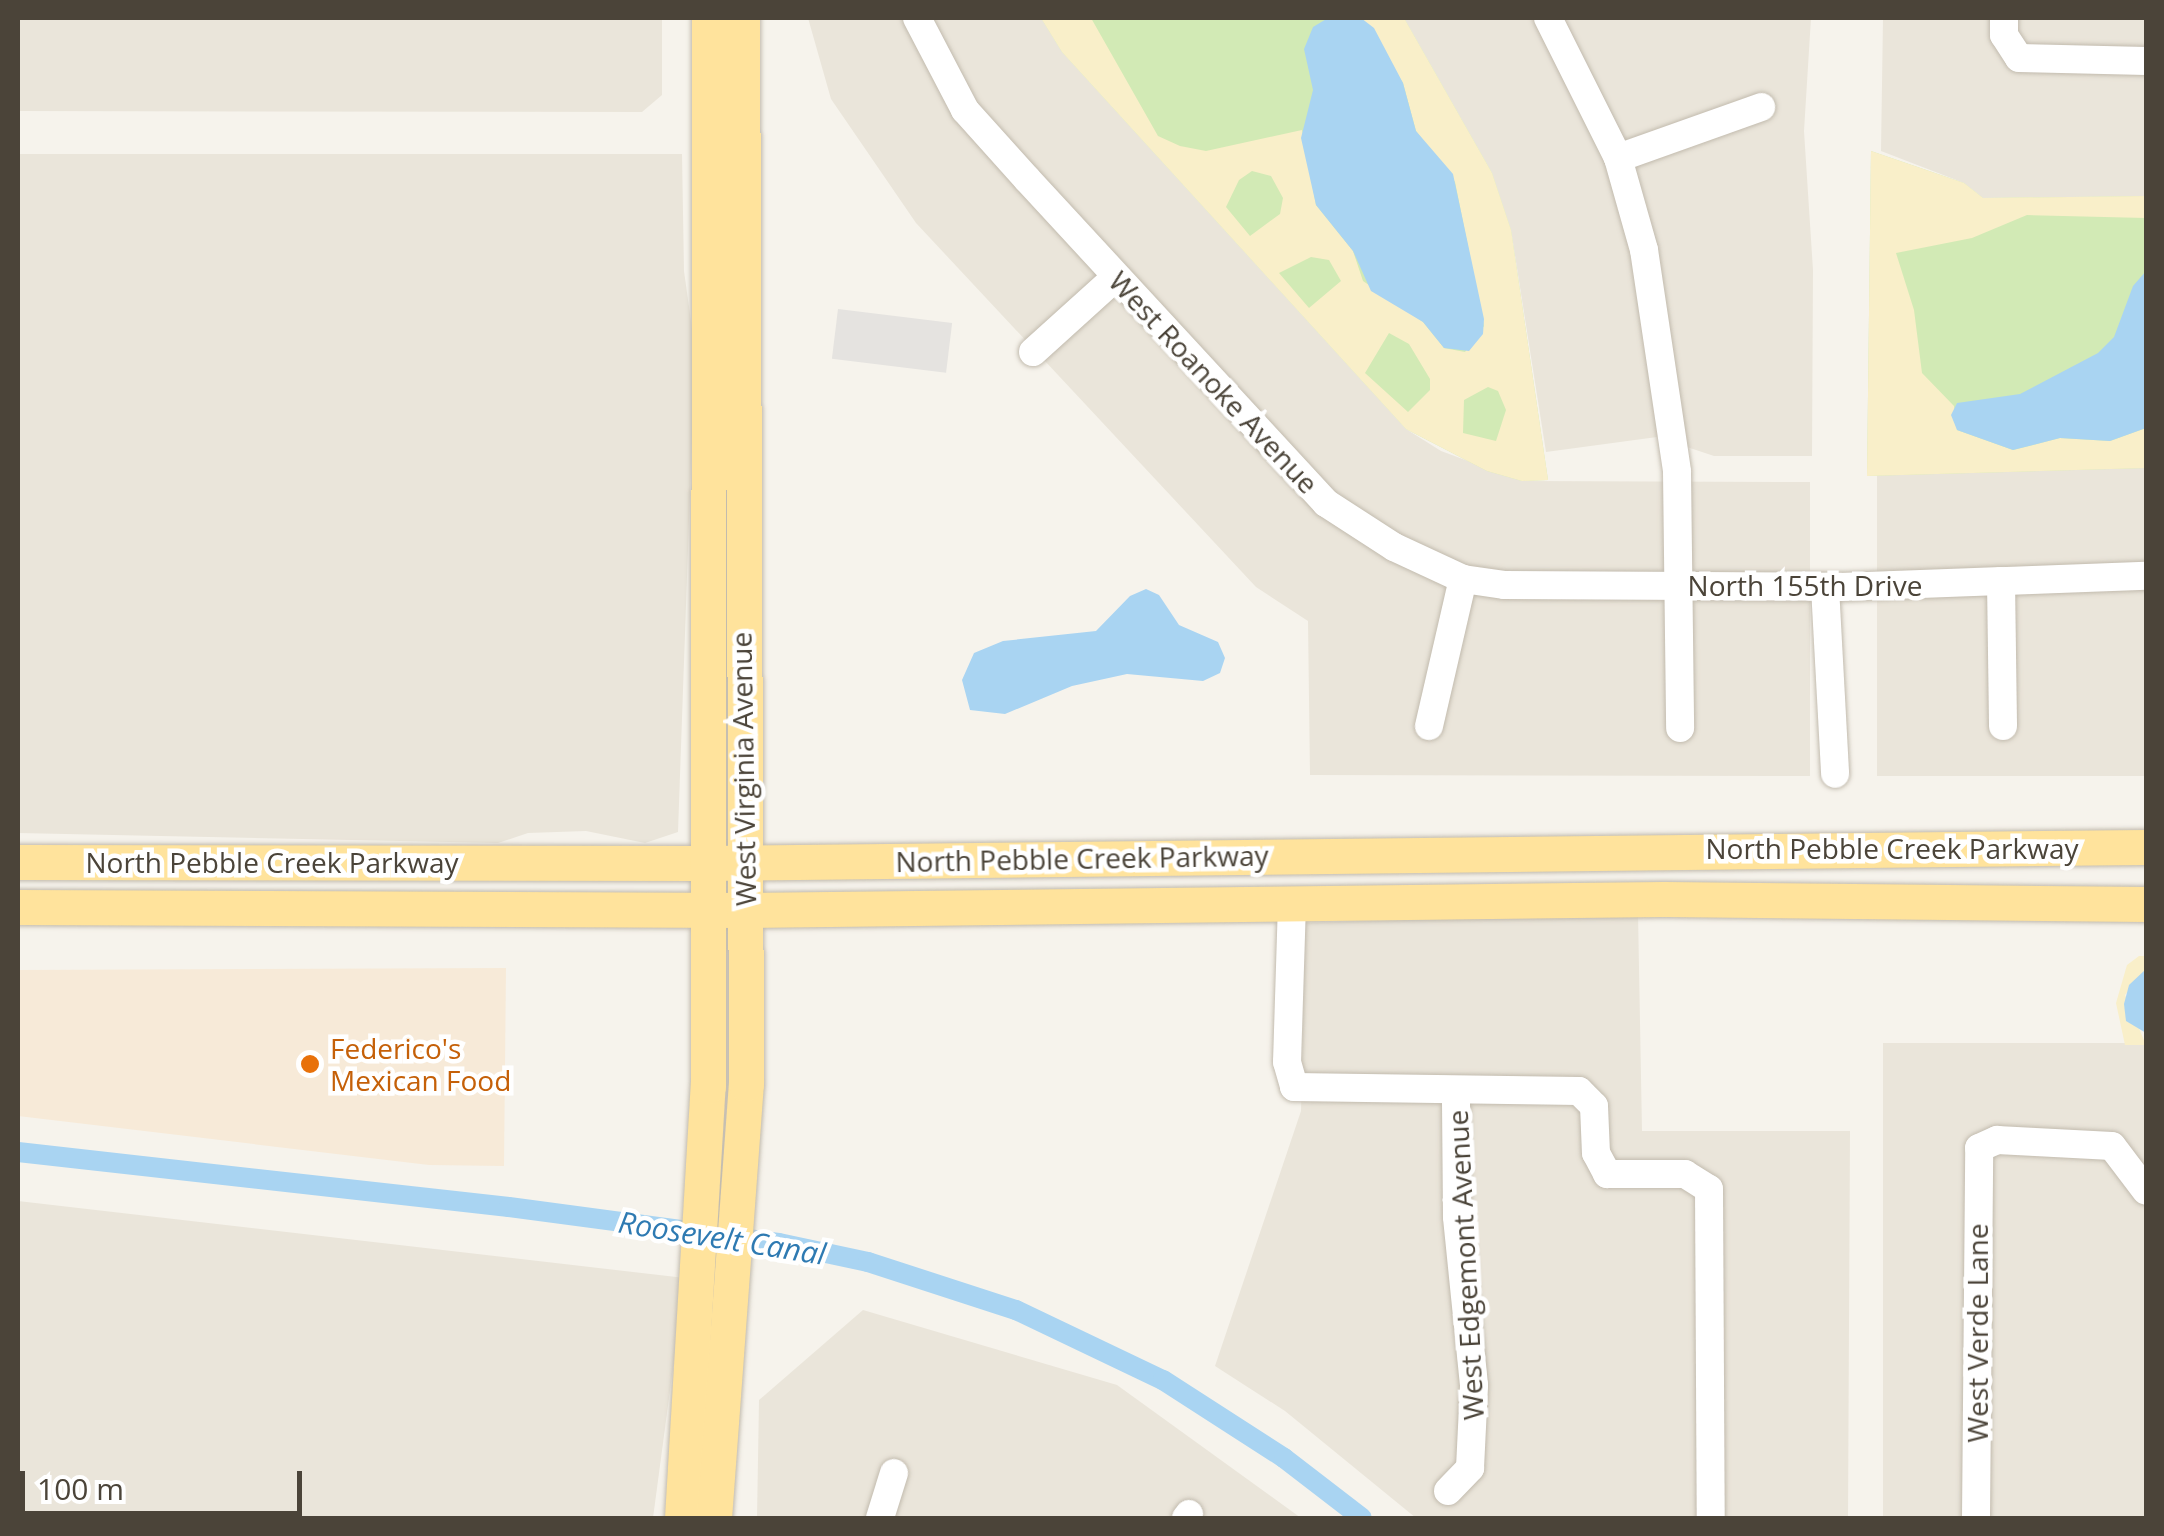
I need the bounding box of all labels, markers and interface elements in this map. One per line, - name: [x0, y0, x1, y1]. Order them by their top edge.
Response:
- street label: West Roanoke Avenue: [1102, 264, 1326, 500]
- street label: North 155th Drive: [1688, 568, 1922, 602]
- street label: West Virginia Avenue: [724, 632, 762, 906]
- street label: North Pebble Creek Parkway: [1705, 831, 2079, 865]
- street label: North Pebble Creek Parkway: [895, 838, 1269, 878]
- street label: North Pebble Creek Parkway: [85, 845, 459, 879]
- place label: Federico's Mexican Food: [330, 1031, 511, 1097]
- marker: Federico's Mexican Food: [299, 1053, 321, 1075]
- street label: West Edgemont Avenue: [1440, 1109, 1490, 1421]
- water label: Roosevelt Canal: [616, 1204, 828, 1272]
- street label: West Verde Lane: [1960, 1223, 1994, 1443]
- scale bar: [25, 1451, 308, 1513]
- text: 100 m: [37, 1468, 124, 1509]

